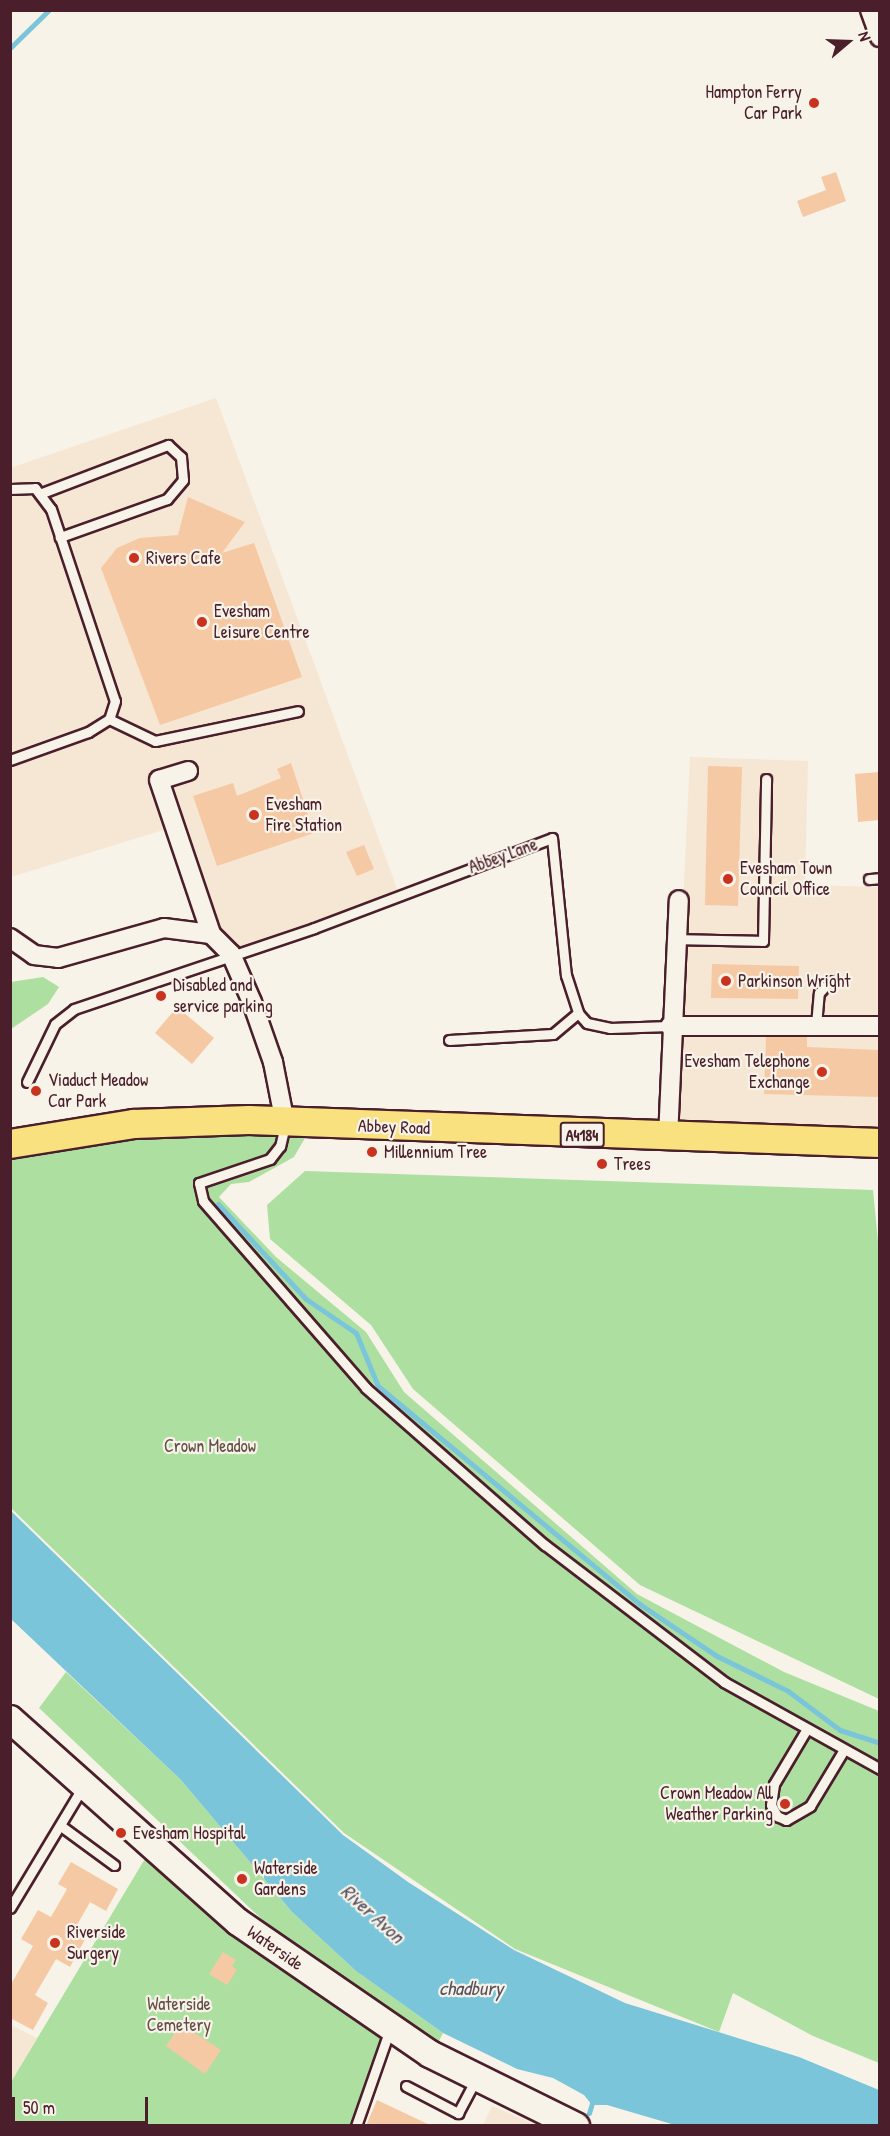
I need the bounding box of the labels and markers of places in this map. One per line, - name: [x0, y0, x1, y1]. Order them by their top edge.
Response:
- place label: Hampton Ferry Car Park: [705, 82, 802, 124]
- marker: Hampton Ferry Car Park: [807, 96, 821, 110]
- place label: Rivers Cafe: [146, 547, 221, 569]
- marker: Rivers Cafe: [127, 551, 141, 565]
- place label: Evesham Leisure Centre: [214, 601, 310, 644]
- marker: Evesham Leisure Centre: [195, 615, 209, 629]
- place label: Evesham Fire Station: [266, 794, 342, 836]
- marker: Evesham Fire Station: [247, 808, 261, 822]
- place label: Evesham Town Council Office: [740, 858, 832, 900]
- marker: Evesham Town Council Office: [721, 872, 735, 886]
- place label: Parkinson Wright: [738, 970, 851, 992]
- marker: Parkinson Wright: [719, 974, 733, 988]
- place label: Disabled and service parking: [173, 975, 273, 1018]
- marker: Disabled and service parking: [154, 989, 168, 1003]
- place label: Evesham Telephone Exchange: [684, 1051, 810, 1094]
- marker: Evesham Telephone Exchange: [815, 1065, 829, 1079]
- place label: Viaduct Meadow Car Park: [48, 1070, 148, 1112]
- marker: Viaduct Meadow Car Park: [29, 1084, 43, 1098]
- place label: Millennium Tree: [384, 1141, 487, 1163]
- marker: Millennium Tree: [365, 1145, 379, 1159]
- place label: Trees: [614, 1153, 651, 1175]
- marker: Trees: [595, 1157, 609, 1171]
- place label: Crown Meadow All Weather Parking: [660, 1783, 773, 1826]
- marker: Crown Meadow All Weather Parking: [778, 1797, 792, 1811]
- place label: Evesham Hospital: [133, 1822, 246, 1844]
- marker: Evesham Hospital: [114, 1826, 128, 1840]
- place label: Waterside Gardens: [254, 1858, 318, 1900]
- marker: Waterside Gardens: [235, 1872, 249, 1886]
- place label: Riverside Surgery: [67, 1922, 126, 1964]
- marker: Riverside Surgery: [48, 1936, 62, 1950]

